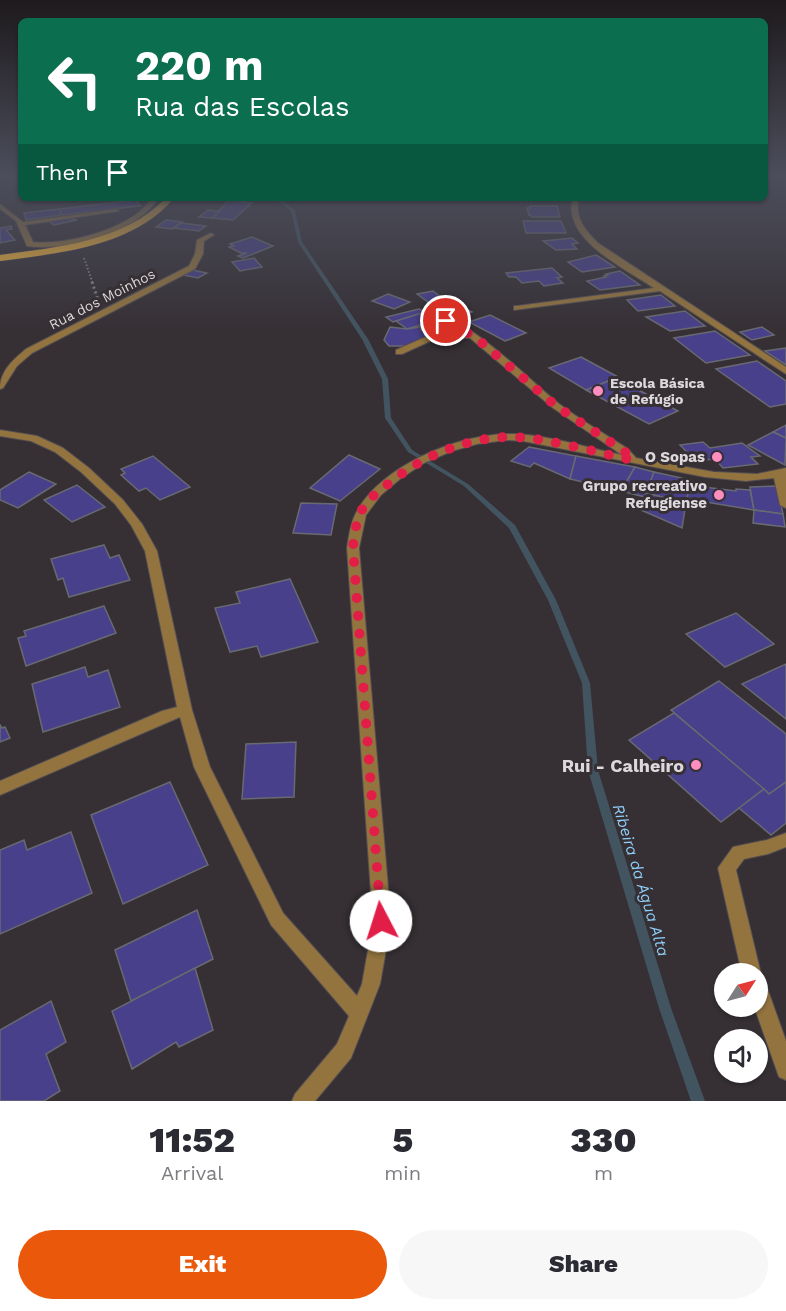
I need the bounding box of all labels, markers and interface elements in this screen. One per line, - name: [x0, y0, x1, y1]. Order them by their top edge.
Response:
- text: 220 m: [135, 41, 264, 90]
- icon: left: [36, 42, 114, 120]
- text: Rua das Escolas: [135, 91, 349, 123]
- icon: arrive: [101, 156, 134, 189]
- text: Then: [36, 160, 89, 185]
- street label: Rua dos Moinhos: [46, 265, 158, 333]
- pin: [420, 295, 471, 346]
- icon: arrive: [429, 304, 462, 337]
- place label: Escola Básica de Refúgio: [610, 375, 705, 407]
- marker: Escola Básica de Refúgio: [591, 384, 605, 398]
- place label: O Sopas: [645, 448, 705, 466]
- marker: O Sopas: [710, 450, 724, 464]
- place label: Grupo recreativo Refugiense: [583, 477, 707, 512]
- marker: Grupo recreativo Refugiense: [712, 488, 726, 502]
- place label: Rui - Calheiro: [562, 755, 684, 776]
- marker: Rui - Calheiro: [689, 758, 703, 772]
- water label: Ribeira da Água Alta: [609, 801, 673, 959]
- position arrow: [349, 889, 413, 953]
- north arrow: [714, 963, 768, 1017]
- map controls: [714, 963, 768, 1083]
- button: sound: [714, 1029, 768, 1083]
- text: 11:52: [149, 1119, 235, 1161]
- text: 5: [392, 1119, 413, 1161]
- text: 330: [570, 1119, 637, 1161]
- text: Arrival: [161, 1161, 223, 1185]
- text: min: [384, 1161, 421, 1185]
- text: m: [594, 1161, 613, 1185]
- button: Exit: [18, 1230, 387, 1299]
- button: Share: [399, 1230, 768, 1299]

